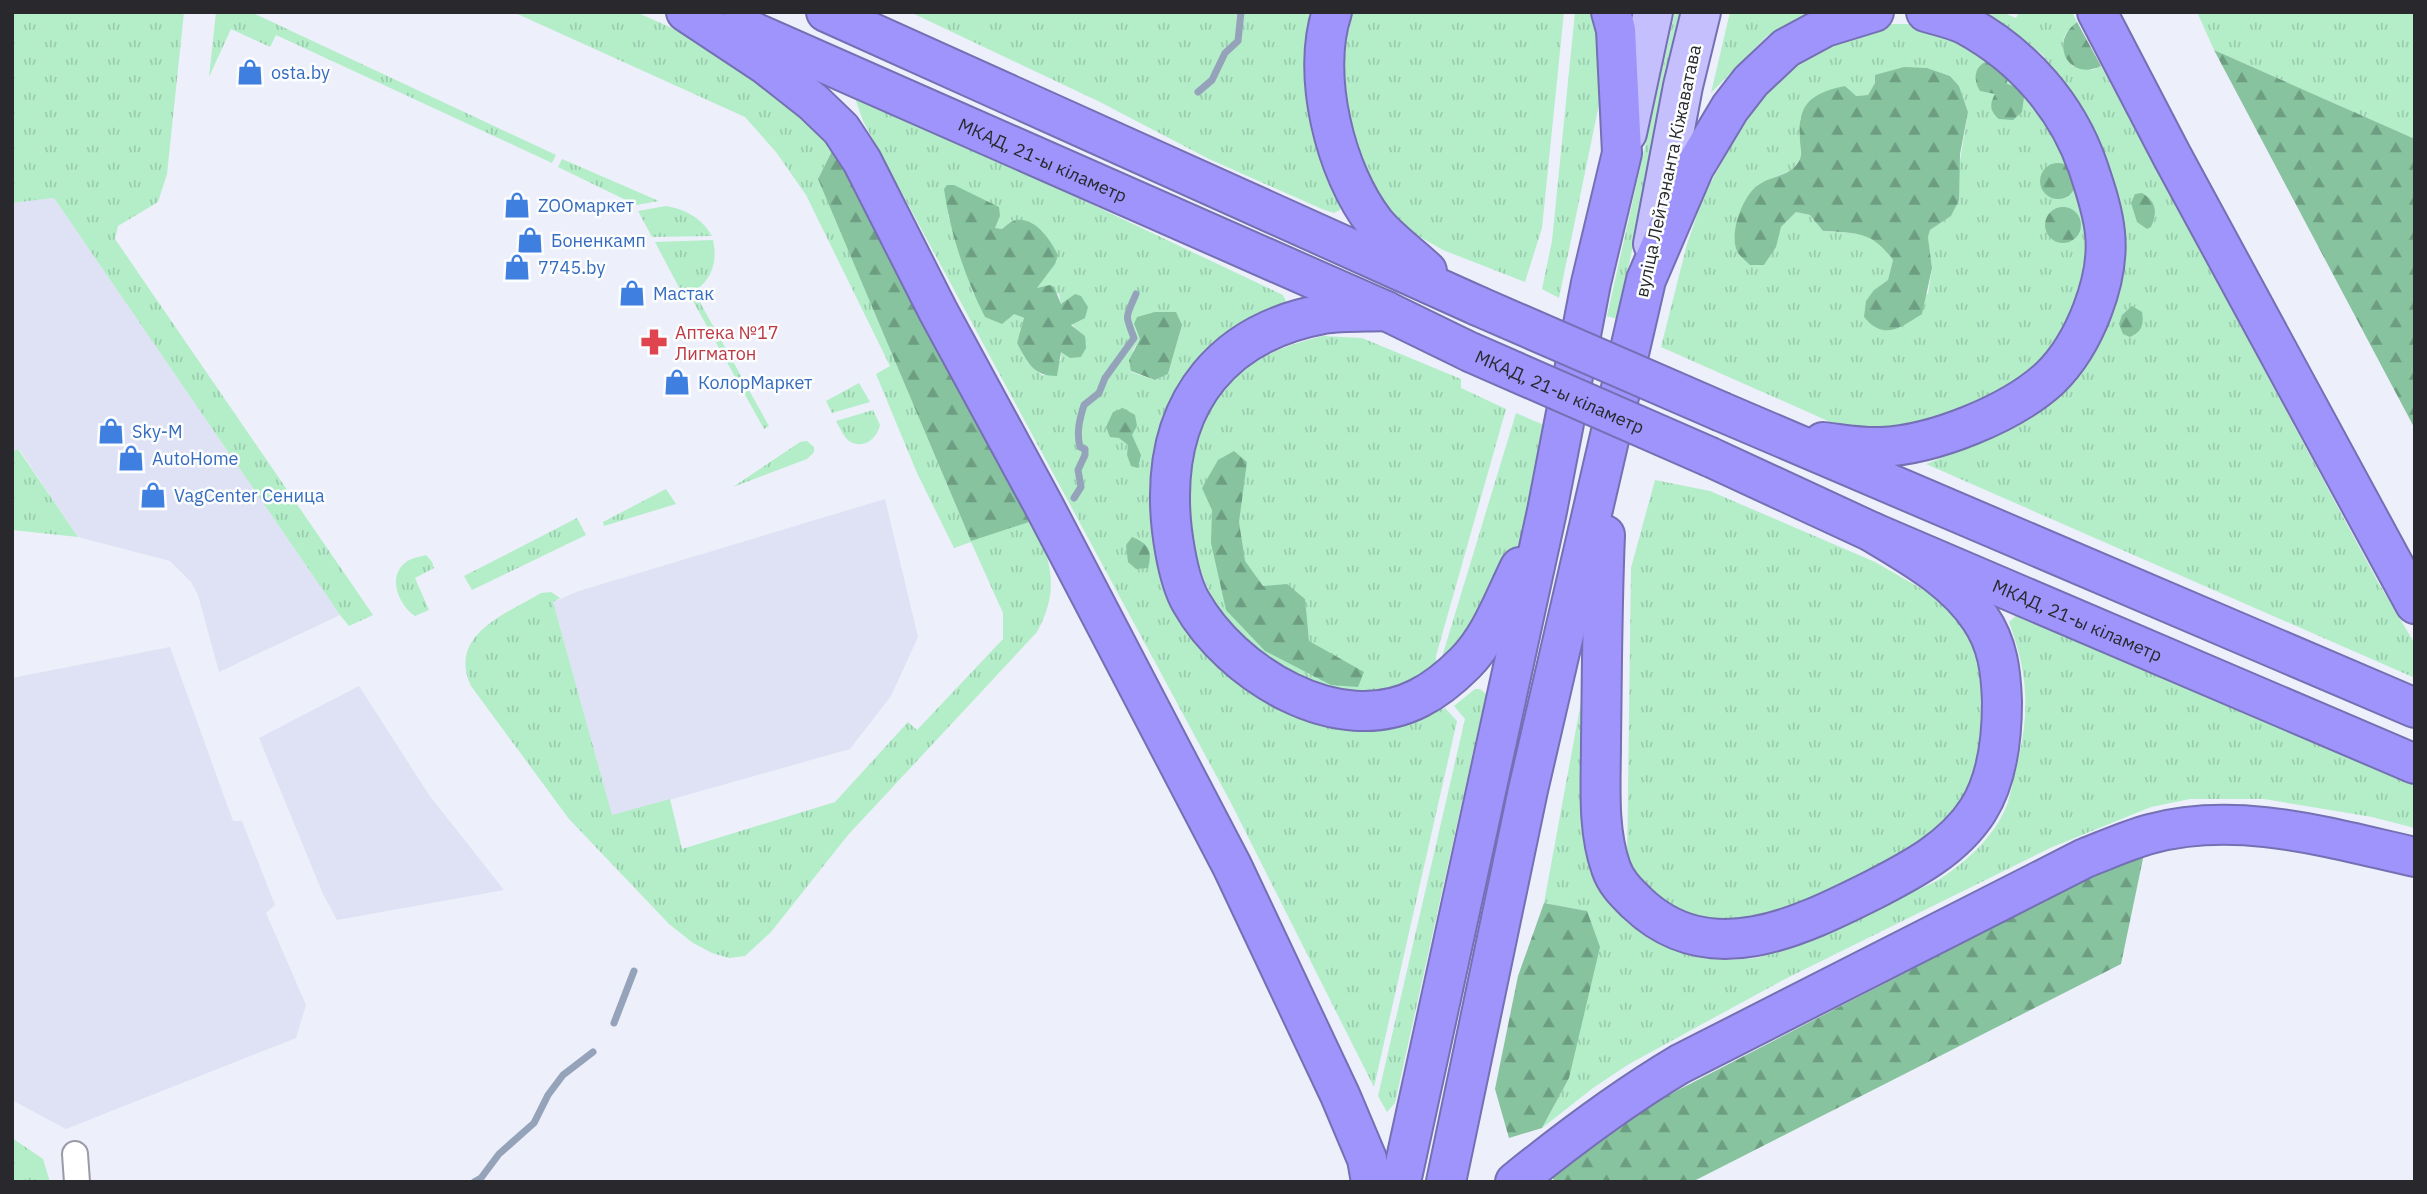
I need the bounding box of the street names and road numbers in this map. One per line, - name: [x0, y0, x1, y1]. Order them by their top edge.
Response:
- street label: вуліца Лейтэнанта Кіжаватава: [1630, 42, 1706, 299]
- street label: МКАД, 21-ы кіламетр: [955, 112, 1131, 207]
- street label: МКАД, 21-ы кіламетр: [1472, 344, 1648, 438]
- street label: МКАД, 21-ы кіламетр: [1989, 573, 2166, 666]

